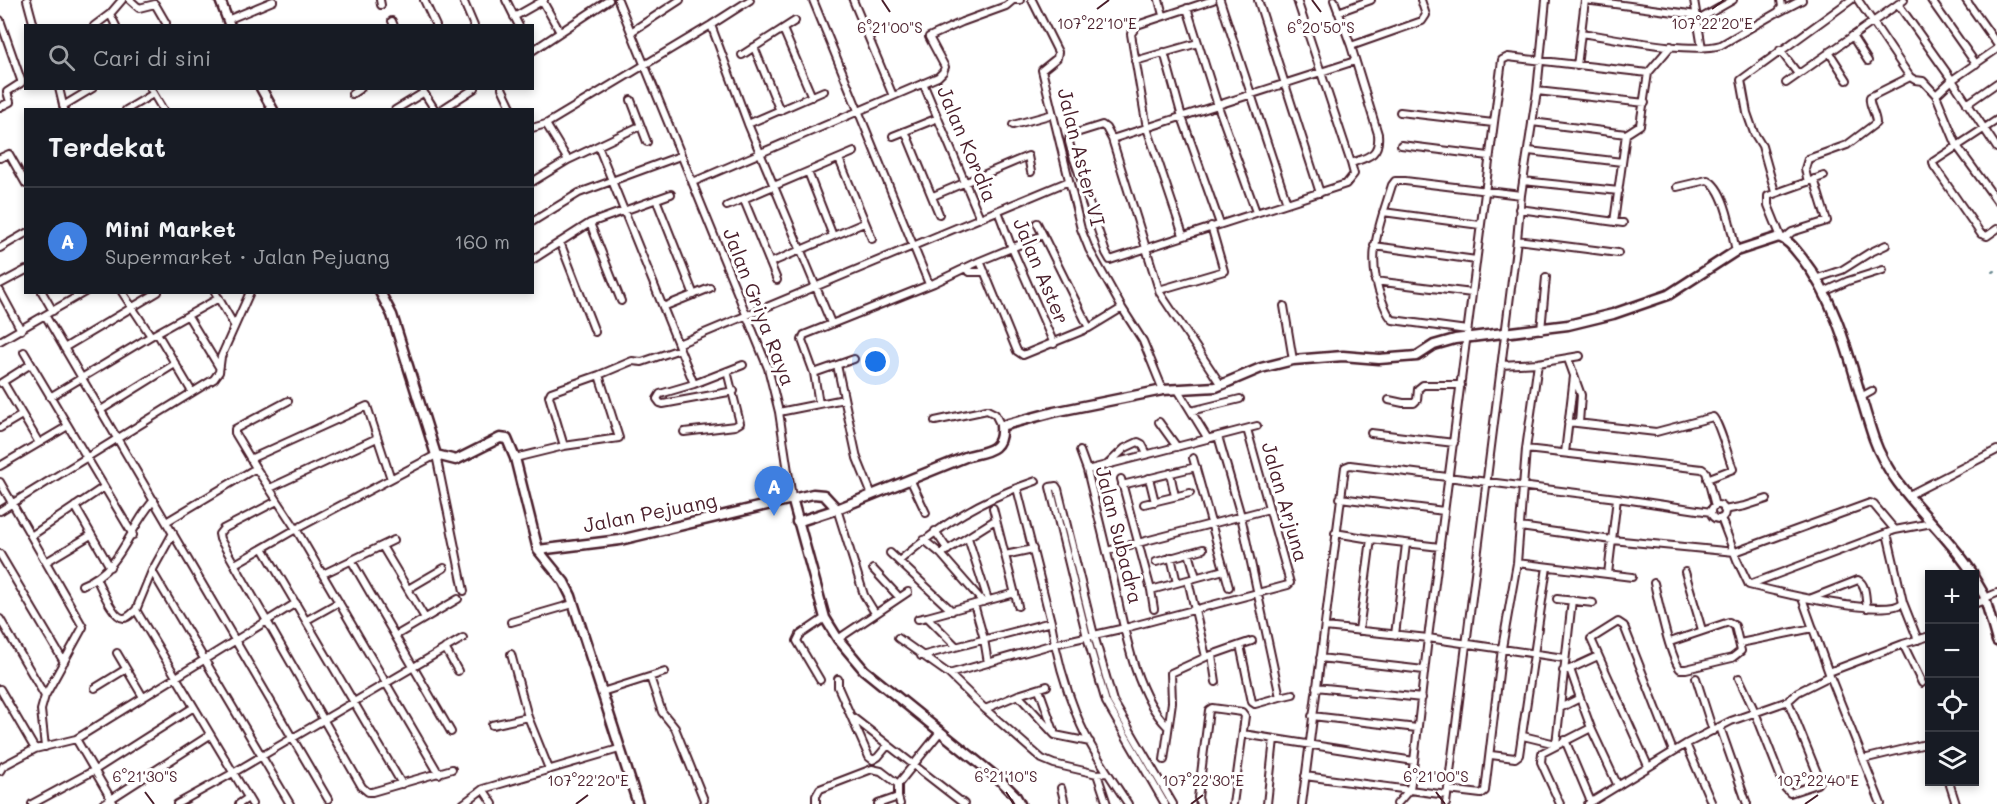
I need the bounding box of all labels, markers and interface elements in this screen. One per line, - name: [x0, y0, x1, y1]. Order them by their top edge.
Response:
- text: 107°22'10"E: [1057, 13, 1137, 33]
- text: 107°22'20"E: [1671, 13, 1753, 33]
- text: 6°21'00"S: [857, 17, 923, 37]
- text: 6°20'50"S: [1287, 17, 1355, 37]
- search box: [24, 24, 534, 90]
- icon: search: [45, 41, 78, 74]
- text: Cari di sini: [93, 43, 211, 72]
- street label: Jalan Kordia: [932, 82, 1004, 206]
- street label: Jalan Aster VI: [1052, 85, 1112, 229]
- text: Terdekat: [48, 130, 166, 164]
- street label: Jalan Aster: [1008, 213, 1076, 328]
- text: Mini Market: [105, 214, 236, 243]
- street label: Jalan Griya Raya: [718, 224, 802, 389]
- text: A: [61, 228, 74, 254]
- text: 160 m: [454, 228, 510, 254]
- text: Supermarket · Jalan Pejuang: [105, 243, 390, 269]
- your location: [861, 347, 890, 376]
- street label: Jalan Arjuna: [1256, 439, 1315, 565]
- street label: Jalan Subadra: [1090, 463, 1150, 606]
- pin: A: [754, 466, 794, 516]
- street label: Jalan Pejuang: [581, 486, 719, 538]
- map controls: [1925, 570, 1979, 786]
- button: +: [1925, 570, 1979, 624]
- button: −: [1925, 624, 1979, 678]
- button: locate: [1925, 678, 1979, 732]
- button: layers: [1925, 732, 1979, 786]
- text: 6°21'30"S: [113, 766, 178, 786]
- text: 6°21'10"S: [975, 766, 1037, 786]
- text: 6°21'00"S: [1403, 766, 1469, 786]
- text: 107°22'20"E: [547, 770, 629, 790]
- text: 107°22'30"E: [1162, 770, 1244, 790]
- text: 107°22'40"E: [1777, 770, 1859, 790]

